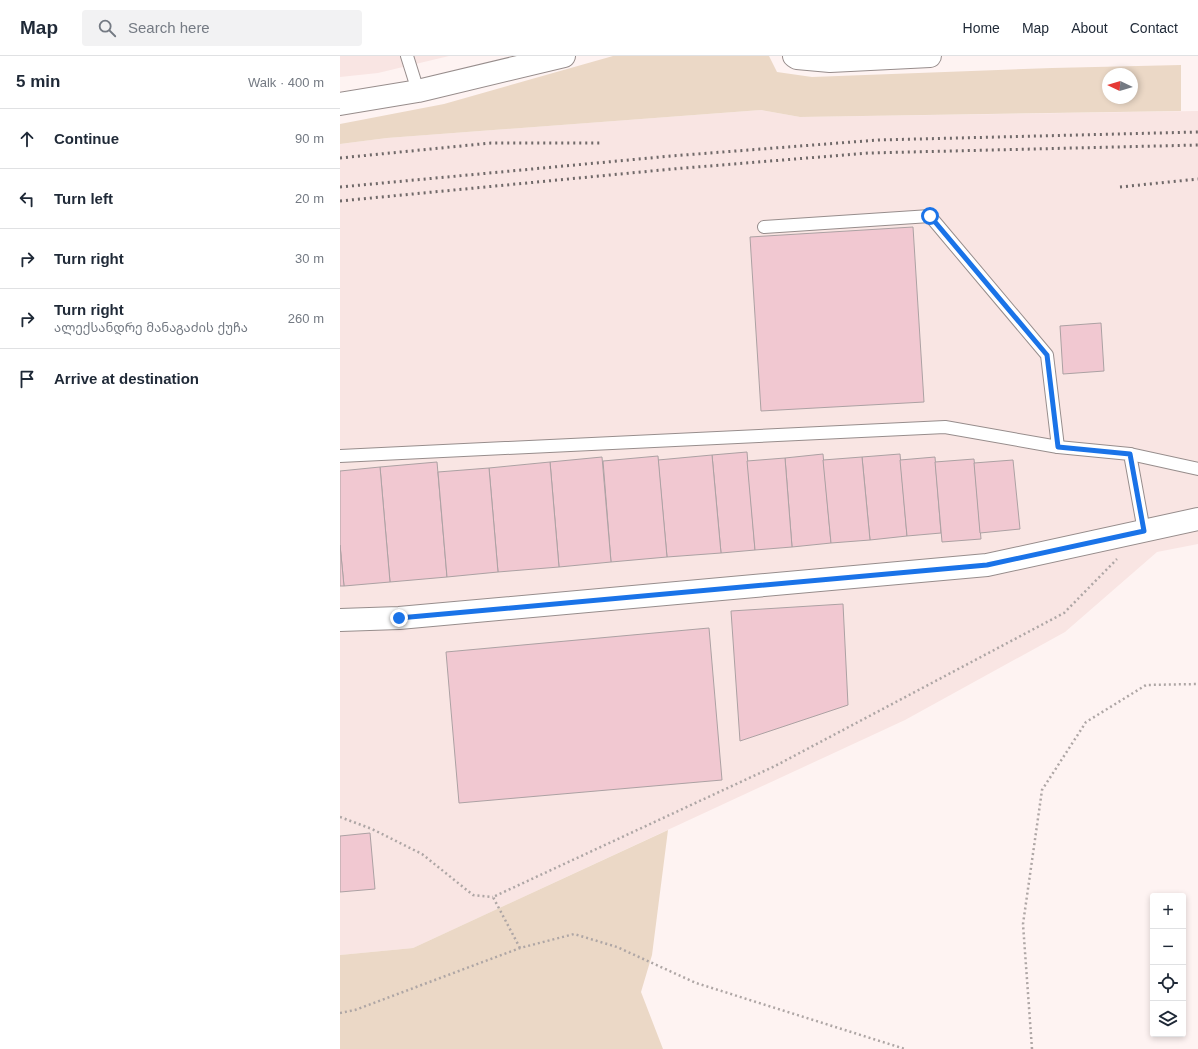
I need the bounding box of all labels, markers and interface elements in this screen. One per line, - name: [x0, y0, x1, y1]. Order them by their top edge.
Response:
- search box: [82, 10, 362, 46]
- text: Map: [20, 17, 58, 38]
- icon: search: [96, 17, 118, 39]
- text: Search here: [128, 19, 210, 36]
- text: Home: [963, 20, 1000, 36]
- text: Map: [1022, 20, 1049, 36]
- text: About: [1071, 20, 1108, 36]
- text: Contact: [1130, 20, 1178, 36]
- north arrow: [1102, 68, 1138, 104]
- text: 5 min: [16, 72, 60, 91]
- text: Walk · 400 m: [248, 75, 324, 90]
- icon: ahead: [16, 128, 38, 150]
- text: Continue: [54, 130, 119, 147]
- text: 90 m: [295, 131, 324, 146]
- icon: left: [16, 188, 38, 210]
- text: Turn left: [54, 190, 113, 207]
- text: 20 m: [295, 191, 324, 206]
- route start: [921, 207, 939, 225]
- icon: right: [16, 248, 38, 270]
- text: Turn right: [54, 250, 124, 267]
- text: 30 m: [295, 251, 324, 266]
- text: Turn right: [54, 301, 124, 318]
- icon: right: [16, 308, 38, 330]
- text: 260 m: [288, 311, 324, 326]
- text: ალექსანდრე მანაგაძის ქუჩა: [54, 320, 248, 335]
- icon: arrive: [16, 368, 38, 390]
- text: Arrive at destination: [54, 370, 199, 387]
- route end: [390, 609, 408, 627]
- map controls: [1150, 893, 1186, 1037]
- button: +: [1150, 893, 1186, 929]
- button: −: [1150, 929, 1186, 965]
- button: locate: [1150, 965, 1186, 1001]
- button: layers: [1150, 1001, 1186, 1037]

